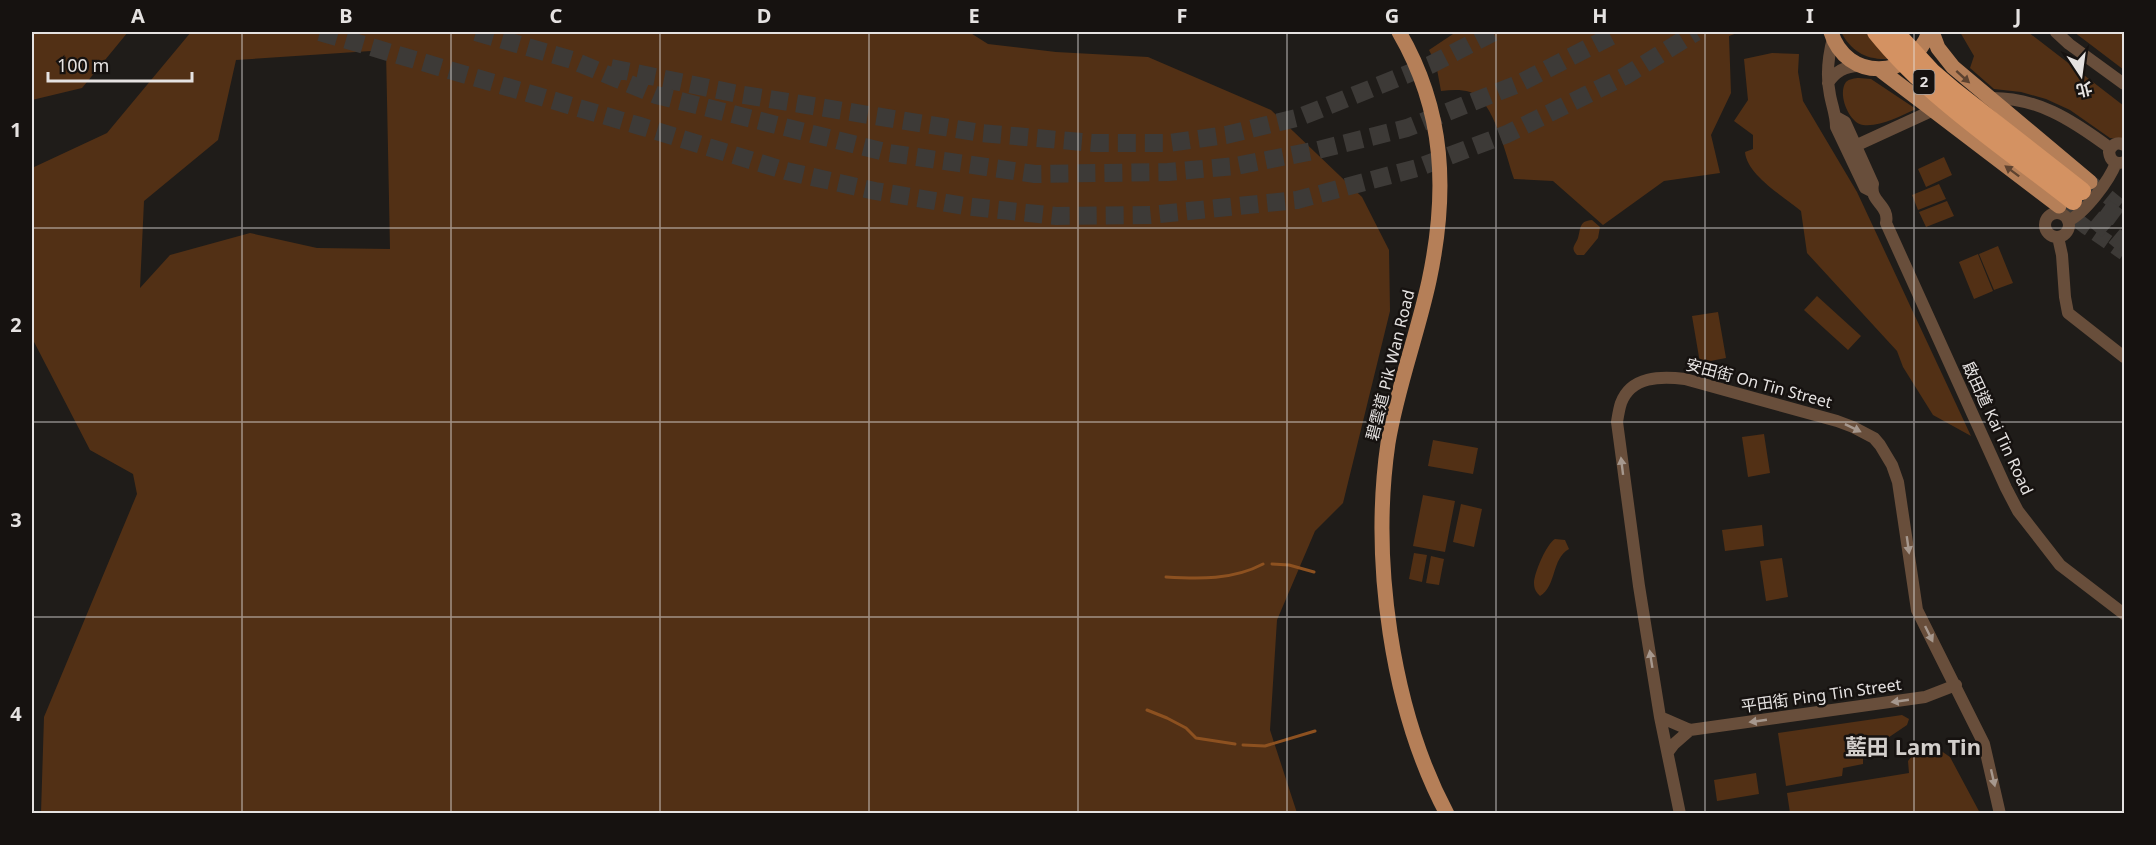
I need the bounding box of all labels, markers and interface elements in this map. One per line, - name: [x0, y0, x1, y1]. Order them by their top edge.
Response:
- text: A: [131, 2, 145, 29]
- text: B: [339, 2, 353, 29]
- text: C: [550, 2, 563, 29]
- text: D: [757, 2, 771, 29]
- text: E: [968, 2, 980, 29]
- text: F: [1177, 2, 1187, 29]
- text: G: [1385, 2, 1399, 29]
- text: H: [1592, 2, 1608, 29]
- text: I: [1806, 2, 1814, 29]
- text: J: [2013, 2, 2021, 29]
- scale bar: [48, 45, 192, 83]
- north arrow: [2051, 45, 2111, 105]
- text: 100 m: [57, 53, 109, 77]
- road number: 2: [1914, 70, 1934, 94]
- one-way arrow: [1956, 70, 1971, 84]
- text: 北: [2074, 77, 2095, 102]
- text: 1: [10, 116, 22, 143]
- one-way arrow: [2005, 165, 2020, 177]
- street label: 碧雲道 Pik Wan Road: [1361, 287, 1419, 443]
- text: 2: [10, 311, 22, 338]
- street label: 安田街 On Tin Street: [1683, 353, 1835, 413]
- street label: 啟田道 Kai Tin Road: [1957, 358, 2039, 498]
- one-way arrow: [1845, 423, 1862, 432]
- one-way arrow: [1617, 457, 1627, 476]
- text: 3: [10, 506, 22, 533]
- one-way arrow: [1903, 535, 1912, 554]
- one-way arrow: [1925, 626, 1934, 643]
- one-way arrow: [1646, 650, 1655, 669]
- street label: 平田街 Ping Tin Street: [1739, 673, 1903, 717]
- one-way arrow: [1890, 696, 1909, 705]
- text: 4: [10, 700, 22, 727]
- one-way arrow: [1749, 716, 1768, 726]
- district label: 藍田 Lam Tin: [1845, 731, 1981, 761]
- one-way arrow: [1989, 769, 1998, 788]

